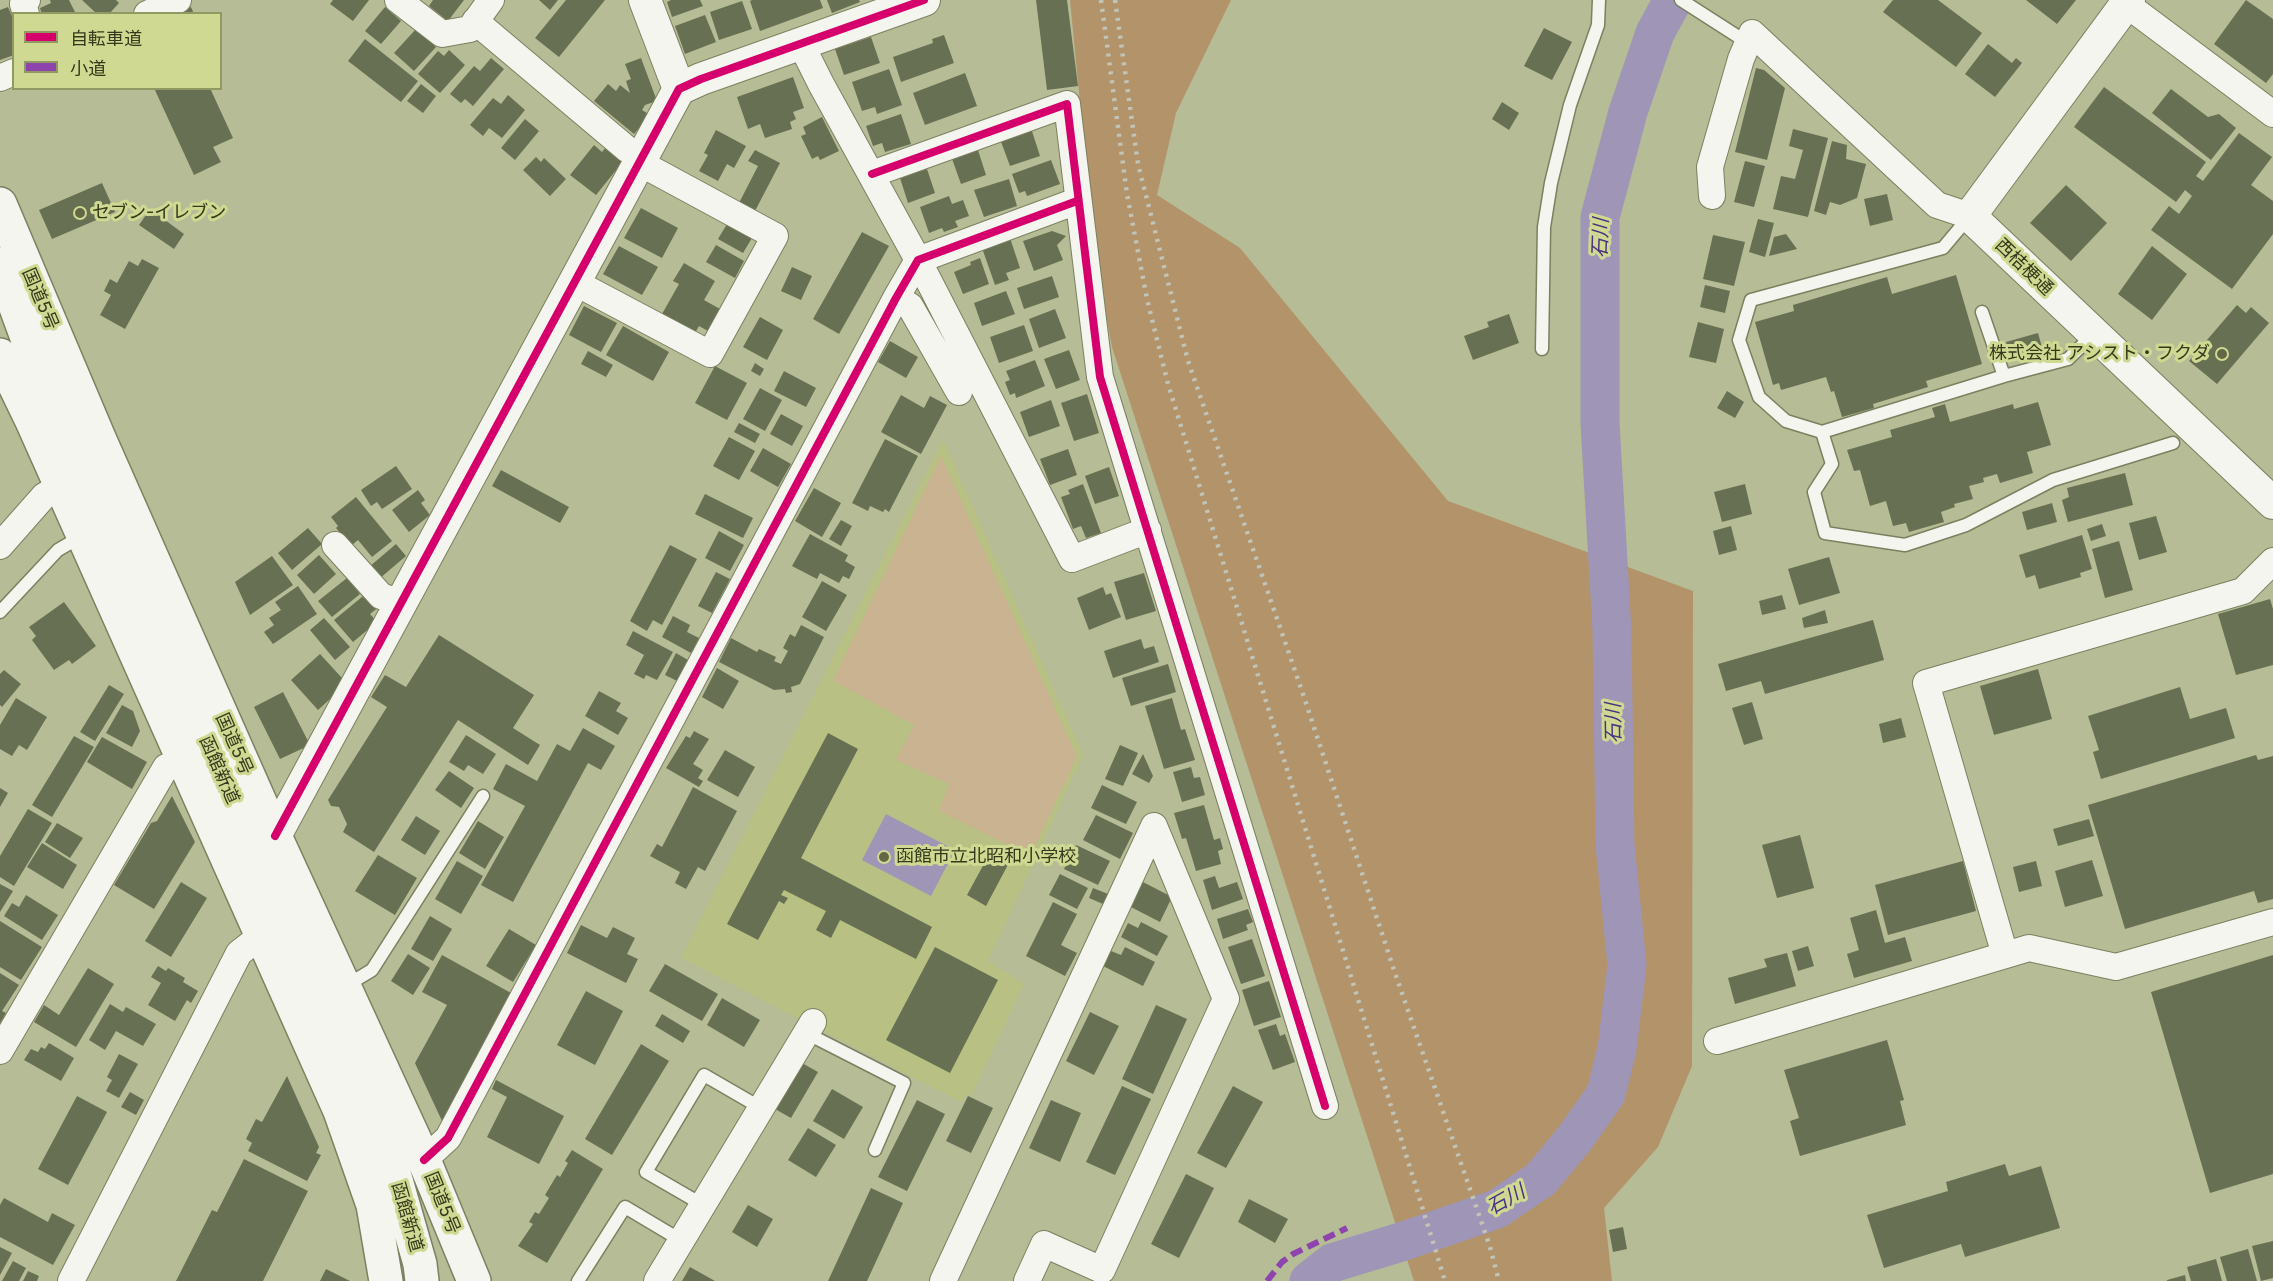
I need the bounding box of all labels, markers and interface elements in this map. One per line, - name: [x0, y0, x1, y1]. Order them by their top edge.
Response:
- legend: [12, 12, 222, 90]
- text: 自転車道: [70, 28, 142, 49]
- text: 小道: [70, 58, 106, 79]
- place label: セブン-イレブン: [92, 202, 226, 224]
- marker: セブン-イレブン: [73, 206, 87, 220]
- water label: 石川: [1588, 218, 1614, 258]
- street label: 西桔梗通: [1991, 234, 2057, 300]
- street label: 国道5号: [17, 265, 63, 333]
- place label: 株式会社 アシスト・フクダ: [1989, 343, 2210, 365]
- marker: 株式会社 アシスト・フクダ: [2215, 347, 2229, 361]
- water label: 石川: [1602, 703, 1626, 743]
- street label: 国道5号: [211, 710, 257, 778]
- street label: 函館新道: [194, 733, 244, 807]
- place label: 函館市立北昭和小学校: [896, 846, 1076, 868]
- marker: 函館市立北昭和小学校: [877, 850, 891, 864]
- street label: 国道5号: [420, 1169, 464, 1237]
- street label: 函館新道: [387, 1179, 427, 1255]
- water label: 石川: [1483, 1180, 1529, 1220]

